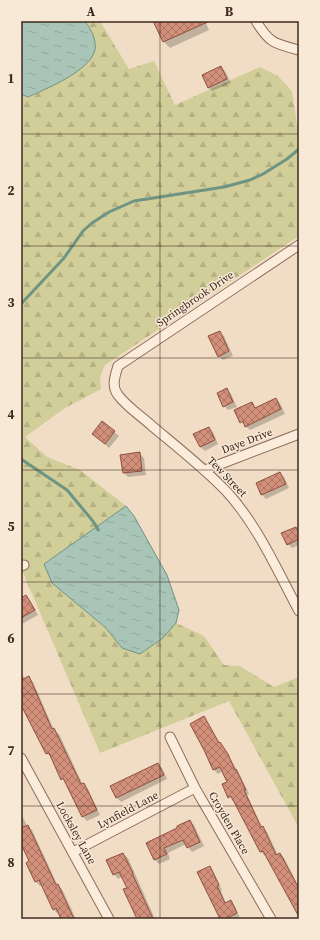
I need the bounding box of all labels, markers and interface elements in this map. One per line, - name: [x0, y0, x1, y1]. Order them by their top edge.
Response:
- text: A: [87, 3, 96, 20]
- text: B: [225, 3, 234, 20]
- text: 1: [7, 70, 15, 87]
- text: 2: [7, 182, 15, 199]
- street label: Springbrook Drive: [153, 267, 237, 330]
- text: 3: [7, 294, 15, 311]
- text: 4: [7, 406, 15, 423]
- street label: Daye Drive: [219, 424, 275, 458]
- street label: Tew Street: [204, 454, 250, 501]
- text: 5: [7, 518, 15, 535]
- text: 6: [7, 630, 15, 647]
- text: 7: [7, 742, 15, 759]
- street label: Lynfield Lane: [95, 787, 162, 832]
- street label: Croyden Place: [205, 789, 253, 857]
- street label: Locksley Lane: [53, 799, 100, 867]
- text: 8: [7, 854, 15, 871]

